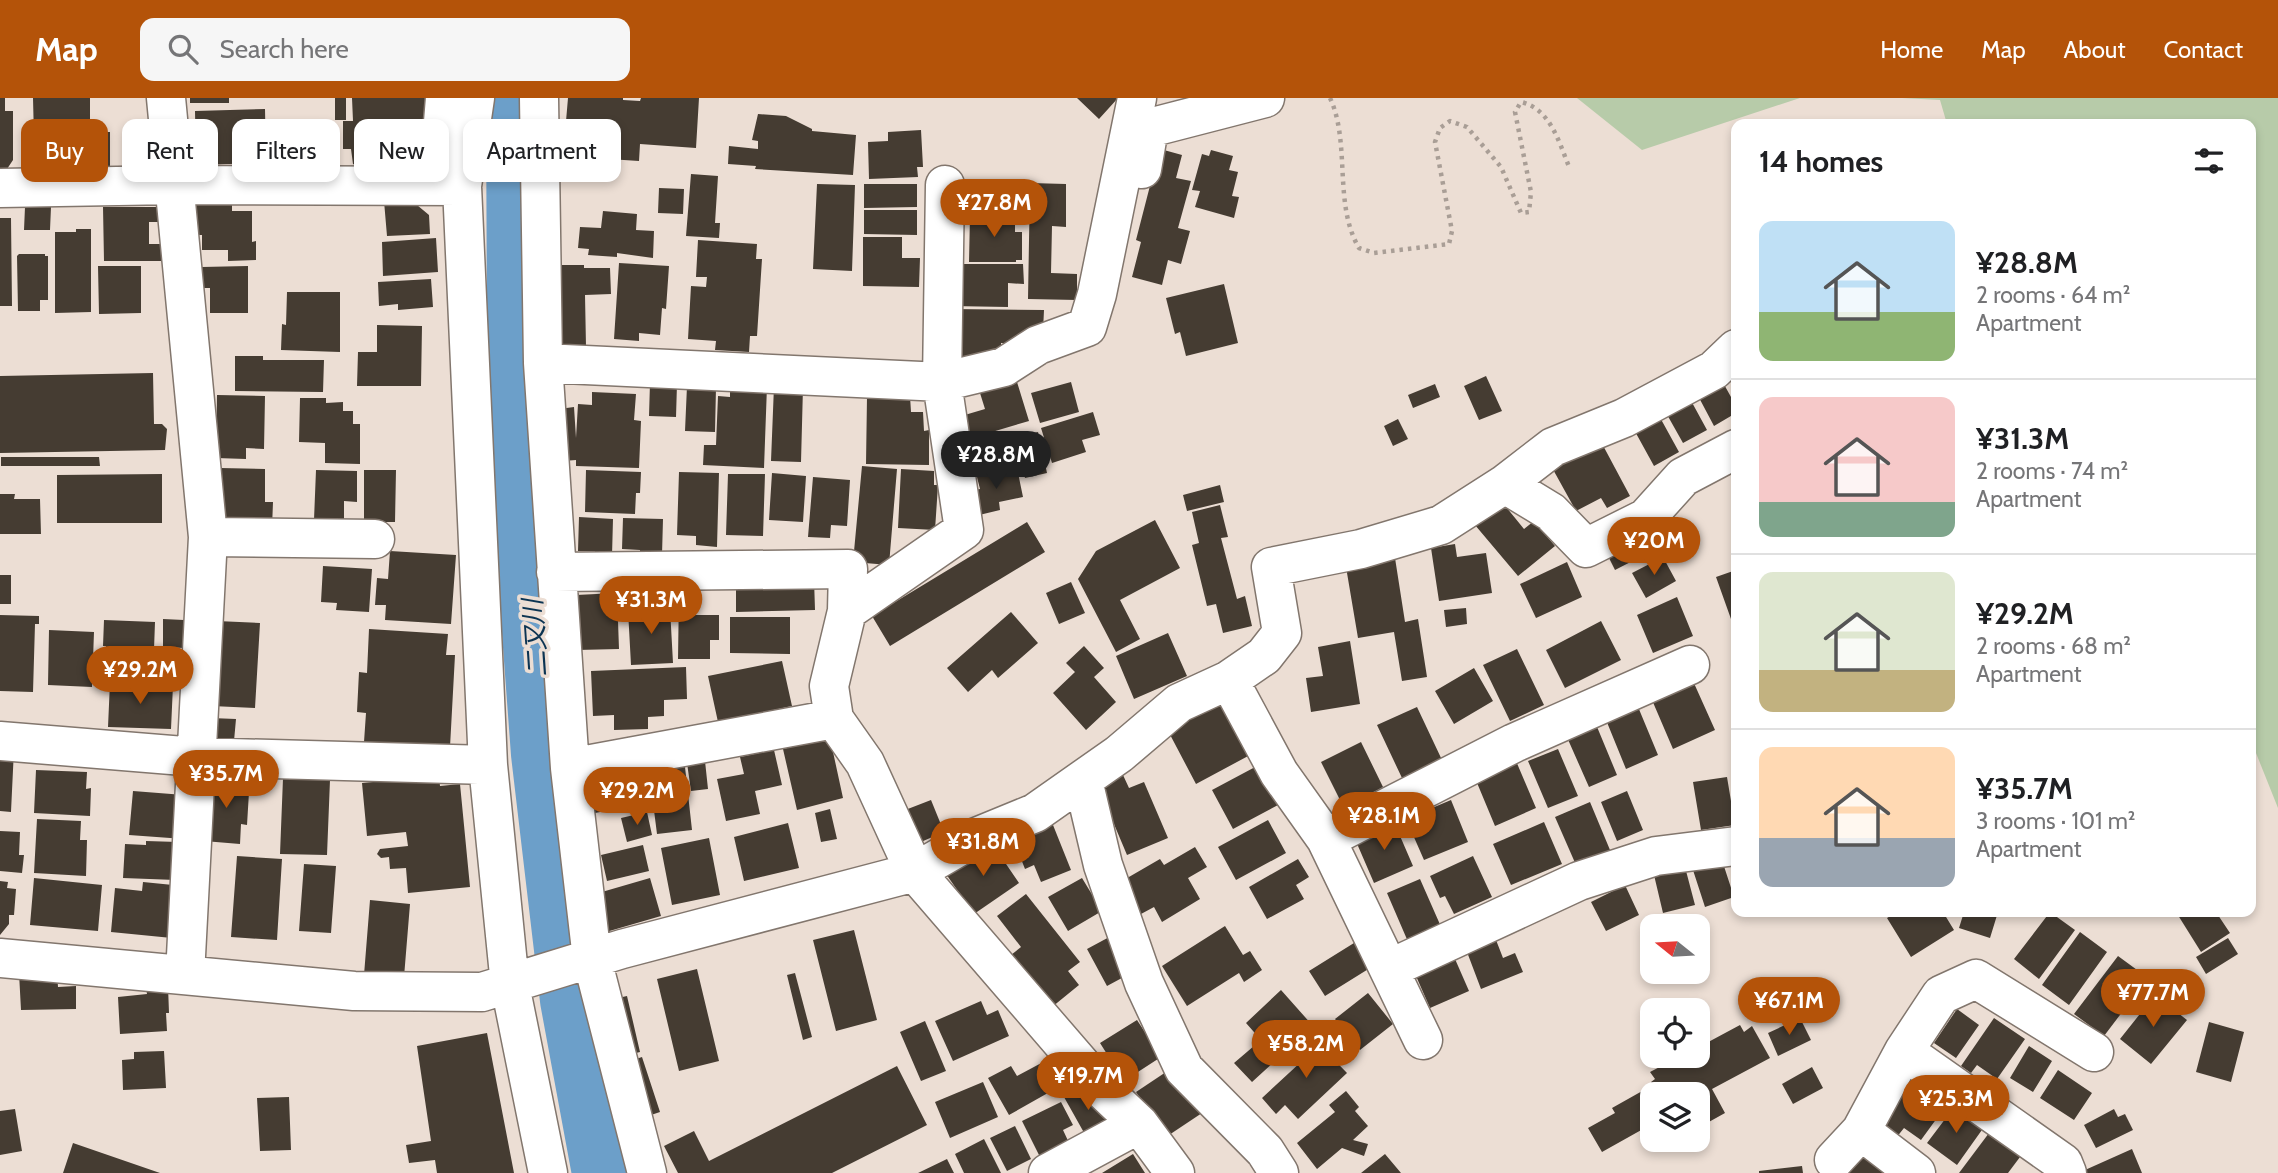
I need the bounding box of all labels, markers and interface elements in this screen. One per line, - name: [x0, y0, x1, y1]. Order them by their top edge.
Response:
- search box: [140, 18, 630, 81]
- text: Map: [35, 29, 98, 69]
- icon: search: [164, 30, 202, 68]
- text: Search here: [220, 33, 349, 65]
- text: Home: [1880, 35, 1943, 64]
- text: Map: [1981, 35, 2026, 64]
- text: About: [2064, 35, 2126, 64]
- text: Contact: [2164, 35, 2243, 64]
- chip: Buy: [21, 119, 108, 182]
- chip: Rent: [122, 119, 218, 182]
- chip: Filters: [232, 119, 340, 182]
- chip: New: [354, 119, 449, 182]
- chip: Apartment: [463, 119, 621, 182]
- icon: filters: [2190, 142, 2228, 180]
- text: 14 homes: [1759, 143, 1883, 180]
- pin: ¥27.8M: [937, 180, 1051, 239]
- text: ¥27.8M: [956, 188, 1032, 216]
- text: ¥28.8M: [1976, 244, 2078, 281]
- icon: home: [1815, 249, 1899, 333]
- text: 2 rooms · 64 m²: [1976, 281, 2130, 309]
- text: Apartment: [1976, 309, 2081, 337]
- text: ¥31.3M: [1976, 420, 2069, 457]
- icon: home: [1815, 425, 1899, 509]
- pin: ¥28.8M: [939, 432, 1053, 491]
- text: ¥28.8M: [957, 440, 1035, 468]
- text: 2 rooms · 74 m²: [1976, 457, 2128, 485]
- text: Apartment: [1976, 485, 2081, 513]
- pin: ¥20M: [1613, 518, 1695, 577]
- text: ¥20M: [1623, 526, 1685, 554]
- pin: ¥31.3M: [594, 576, 708, 636]
- text: ¥31.3M: [615, 585, 687, 613]
- water label: 二又川: [516, 595, 554, 678]
- text: ¥29.2M: [1976, 595, 2074, 632]
- icon: home: [1815, 600, 1899, 684]
- text: 2 rooms · 68 m²: [1976, 632, 2131, 660]
- pin: ¥29.2M: [83, 646, 197, 706]
- text: ¥29.2M: [102, 655, 178, 683]
- text: Apartment: [1976, 660, 2081, 688]
- pin: ¥35.7M: [169, 750, 283, 810]
- text: ¥35.7M: [189, 759, 263, 787]
- pin: ¥29.2M: [580, 768, 694, 827]
- text: ¥35.7M: [1976, 770, 2073, 807]
- icon: home: [1815, 775, 1899, 859]
- text: ¥29.2M: [599, 776, 675, 804]
- pin: ¥28.1M: [1327, 792, 1441, 852]
- text: ¥28.1M: [1348, 801, 1420, 829]
- text: 3 rooms · 101 m²: [1976, 807, 2135, 835]
- pin: ¥31.8M: [926, 818, 1040, 878]
- text: ¥31.8M: [947, 827, 1019, 855]
- text: Apartment: [1976, 835, 2081, 863]
- north arrow: [1640, 914, 1710, 984]
- map controls: [1640, 914, 1710, 1152]
- pin: ¥77.7M: [2096, 970, 2210, 1029]
- pin: ¥67.1M: [1732, 978, 1846, 1037]
- text: ¥77.7M: [2117, 978, 2189, 1006]
- text: ¥67.1M: [1754, 986, 1824, 1014]
- button: locate: [1640, 998, 1710, 1068]
- pin: ¥58.2M: [1249, 1020, 1363, 1080]
- text: ¥58.2M: [1268, 1029, 1344, 1057]
- pin: ¥19.7M: [1031, 1052, 1145, 1112]
- text: ¥19.7M: [1053, 1061, 1123, 1089]
- pin: ¥25.3M: [1899, 1076, 2013, 1135]
- button: layers: [1640, 1082, 1710, 1152]
- text: ¥25.3M: [1918, 1084, 1994, 1112]

